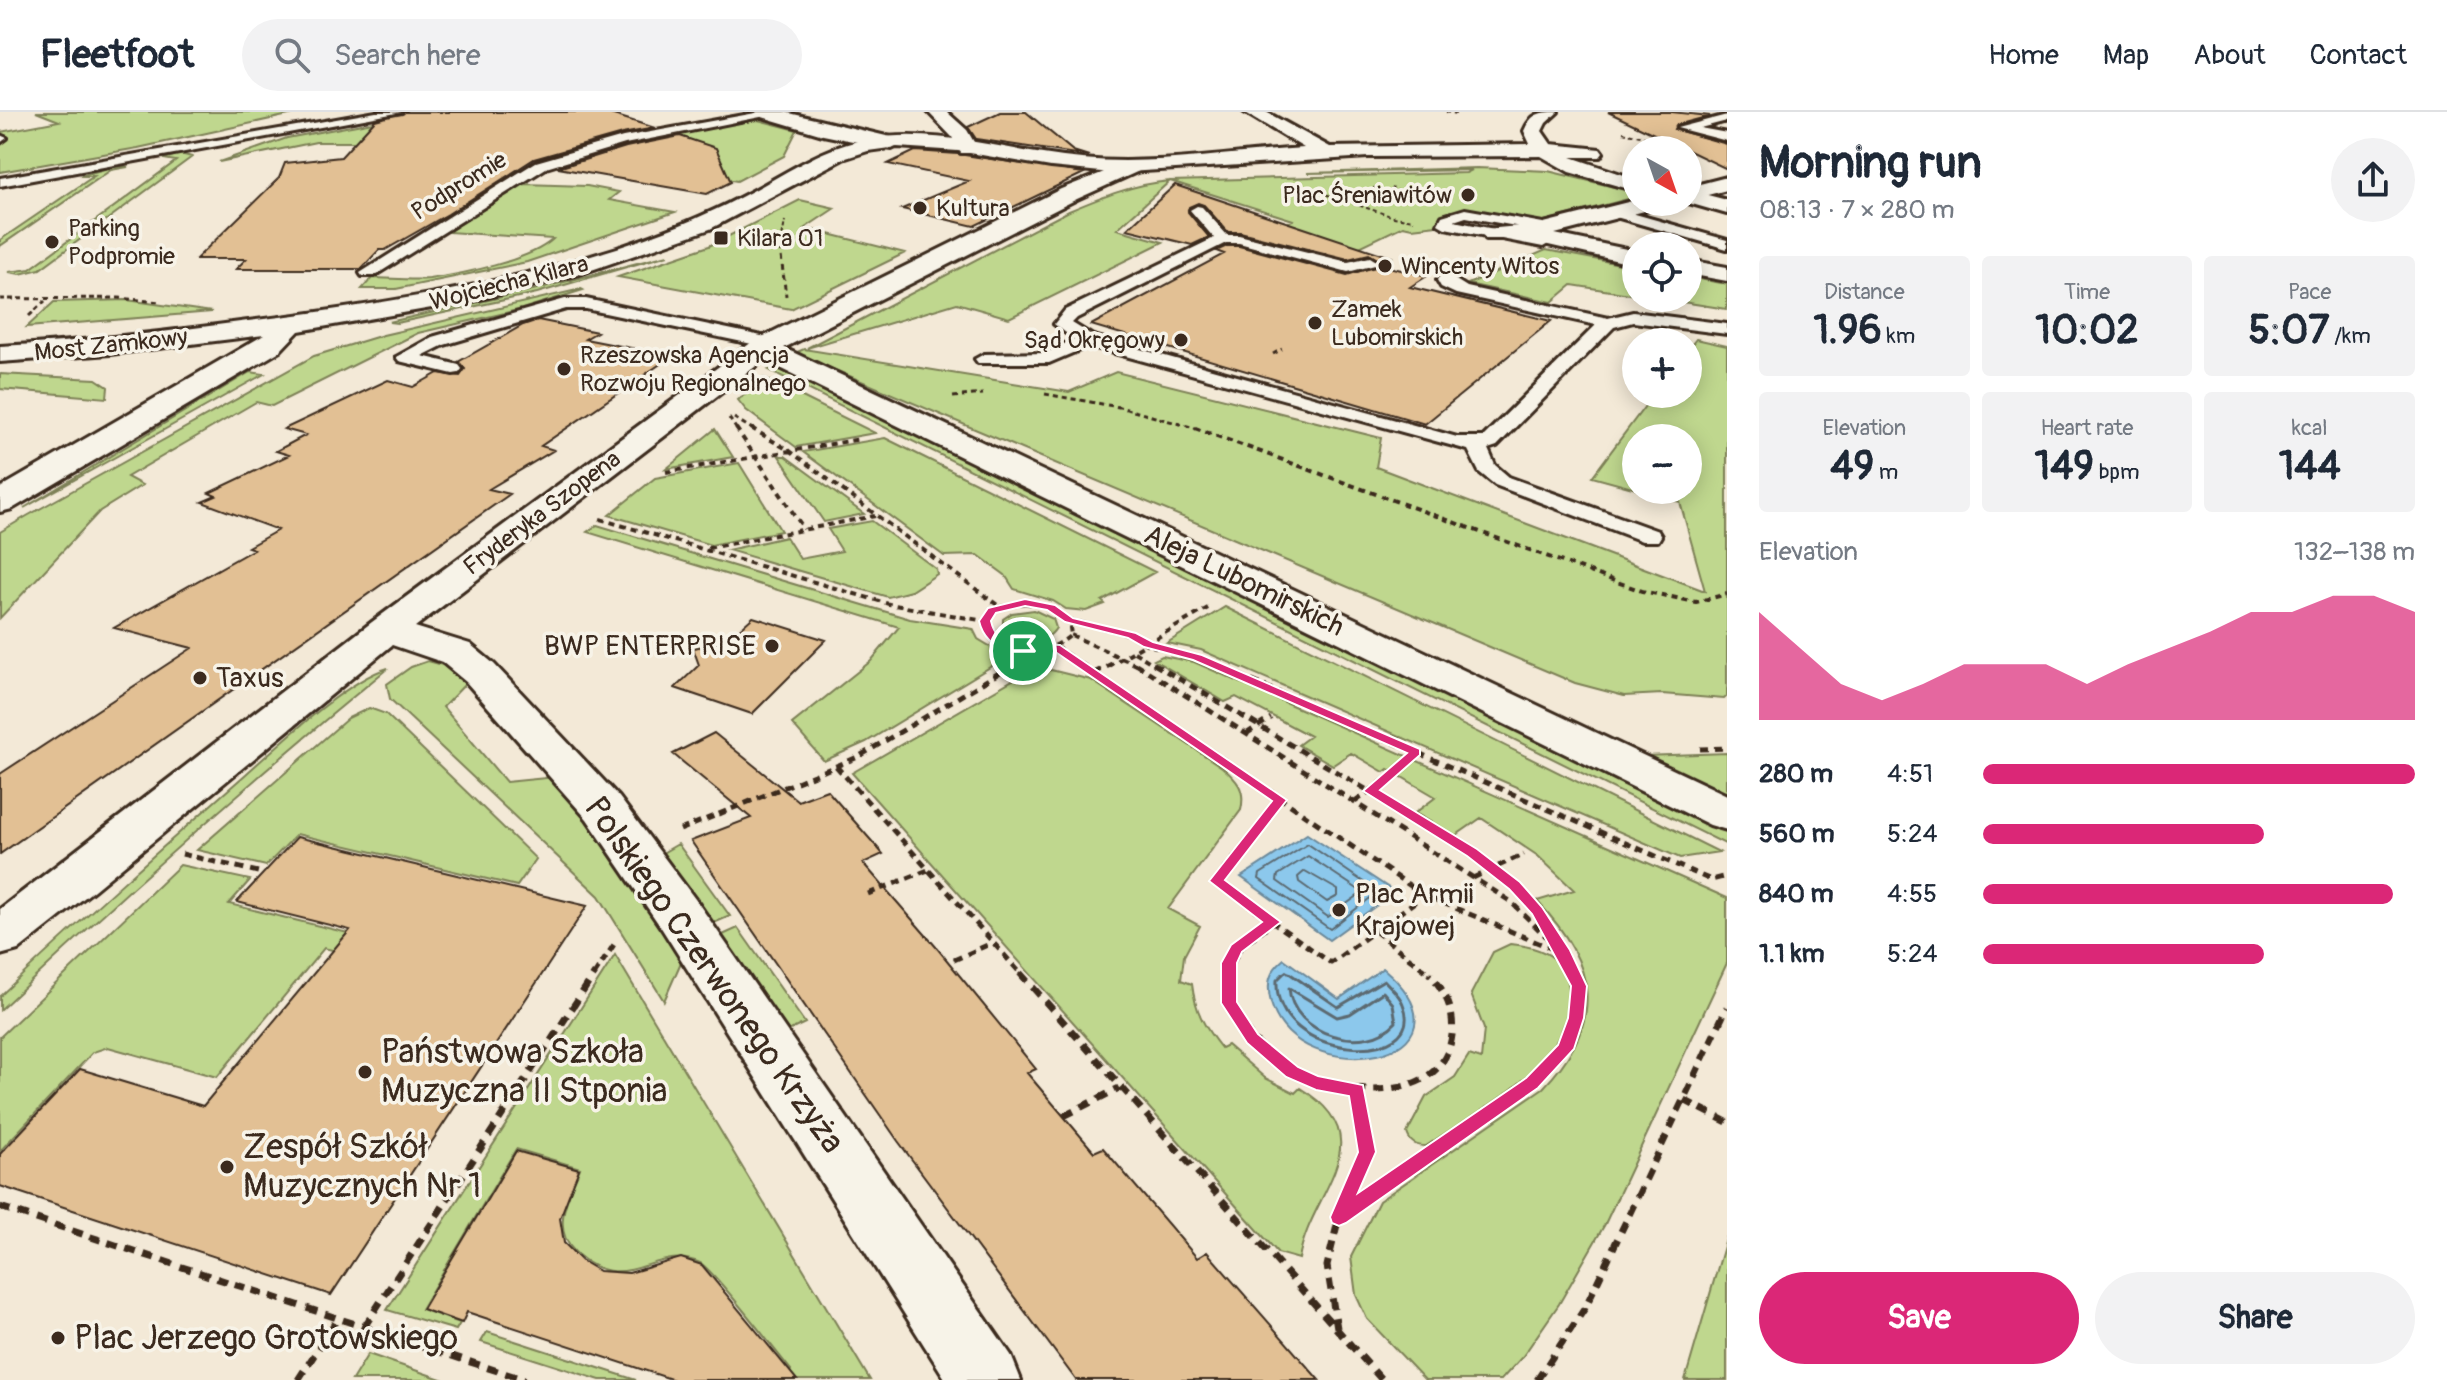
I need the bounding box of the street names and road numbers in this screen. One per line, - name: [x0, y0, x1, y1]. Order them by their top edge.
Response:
- street label: Podpromie: [406, 145, 512, 227]
- street label: Wojciecha Kilara: [427, 249, 591, 317]
- street label: Most Zamkowy: [33, 323, 189, 367]
- street label: Fryderyka Szopena: [458, 444, 626, 582]
- street label: Aleja Lubomirskich: [1138, 517, 1350, 645]
- street label: Polskiego Czerwonego Krzyża: [574, 788, 854, 1162]

